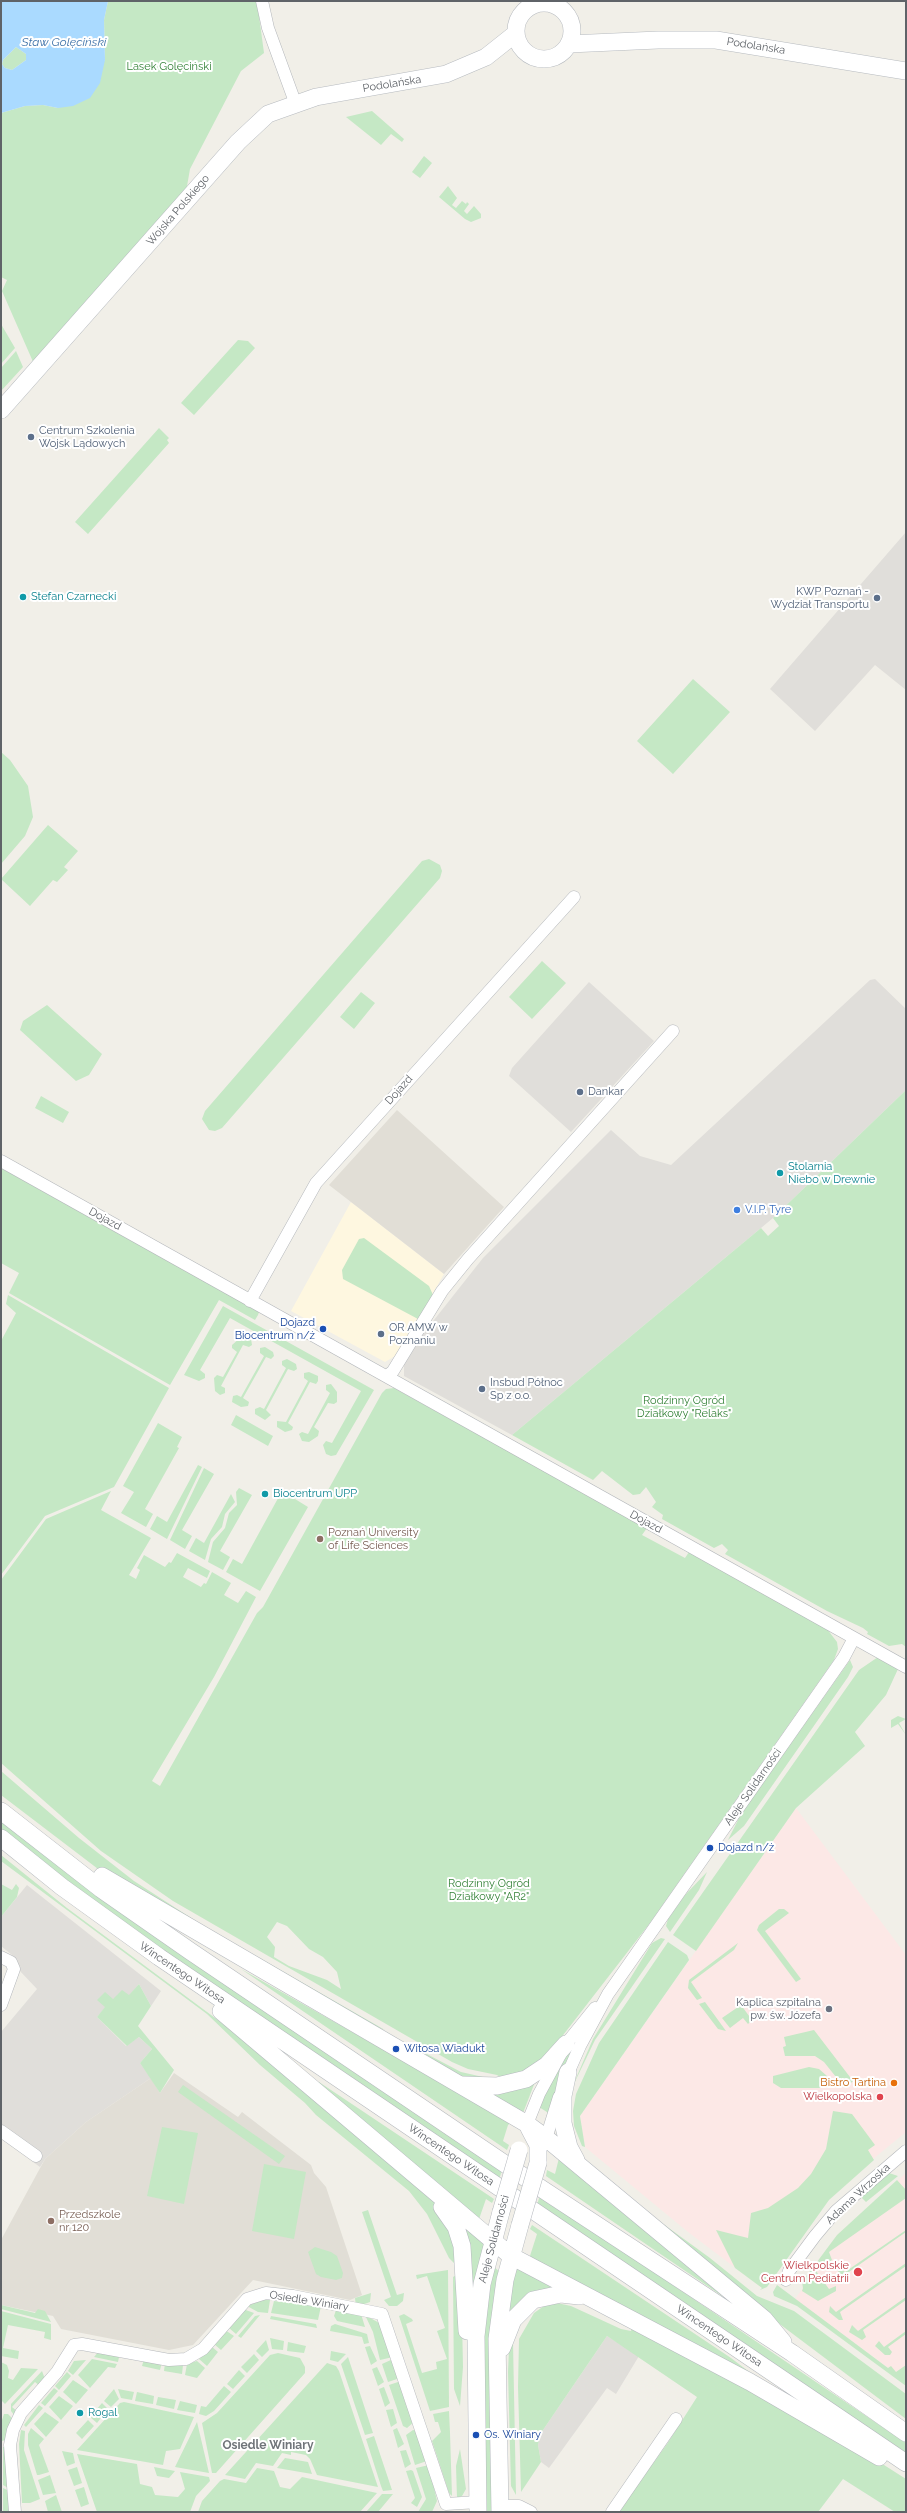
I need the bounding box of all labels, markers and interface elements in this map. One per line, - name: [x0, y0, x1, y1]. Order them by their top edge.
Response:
- water label: Staw Golęciński: [22, 35, 106, 49]
- street label: Podolańska: [726, 35, 786, 57]
- park label: Lasek Golęciński: [126, 60, 212, 74]
- street label: Podolańska: [362, 73, 422, 95]
- street label: Wojska Polskiego: [144, 172, 212, 248]
- place label: Centrum Szkolenia Wojsk Lądowych: [39, 424, 135, 450]
- marker: Centrum Szkolenia Wojsk Lądowych: [26, 432, 36, 442]
- place label: KWP Poznań - Wydział Transportu: [770, 585, 869, 611]
- place label: Stefan Czarnecki: [31, 590, 116, 604]
- marker: Stefan Czarnecki: [18, 592, 28, 602]
- marker: KWP Poznań - Wydział Transportu: [872, 593, 882, 603]
- street label: Dojazd: [382, 1073, 416, 1107]
- place label: Dankar: [588, 1085, 624, 1099]
- marker: Dankar: [575, 1087, 585, 1097]
- place label: Stolarnia Niebo w Drewnie: [788, 1160, 875, 1186]
- marker: Stolarnia Niebo w Drewnie: [775, 1168, 785, 1178]
- place label: V.I.P. Tyre: [745, 1203, 791, 1217]
- street label: Dojazd: [86, 1205, 124, 1233]
- marker: V.I.P. Tyre: [732, 1205, 742, 1215]
- place label: Dojazd Biocentrum n/ż: [235, 1316, 315, 1342]
- place label: OR AMW w Poznaniu: [389, 1321, 448, 1347]
- marker: Dojazd Biocentrum n/ż: [318, 1324, 328, 1334]
- marker: OR AMW w Poznaniu: [376, 1329, 386, 1339]
- place label: Insbud Północ Sp z o.o.: [490, 1376, 563, 1402]
- marker: Insbud Północ Sp z o.o.: [477, 1384, 487, 1394]
- park label: Rodzinny Ogród Działkowy "Relaks": [637, 1394, 731, 1420]
- place label: Biocentrum UPP: [273, 1487, 357, 1501]
- marker: Biocentrum UPP: [260, 1489, 270, 1499]
- street label: Dojazd: [627, 1508, 665, 1536]
- place label: Poznań University of Life Sciences: [328, 1526, 419, 1552]
- marker: Poznań University of Life Sciences: [315, 1534, 325, 1544]
- street label: Aleje Solidarności: [722, 1746, 784, 1828]
- place label: Dojazd n/ż: [718, 1841, 774, 1855]
- marker: Dojazd n/ż: [705, 1843, 715, 1853]
- park label: Rodzinny Ogród Działkowy "AR2": [448, 1877, 530, 1903]
- street label: Wincentego Witosa: [137, 1939, 227, 2007]
- place label: Kaplica szpitalna pw. św. Józefa: [736, 1996, 821, 2022]
- marker: Kaplica szpitalna pw. św. Józefa: [824, 2004, 834, 2014]
- place label: Witosa Wiadukt: [404, 2042, 485, 2056]
- marker: Witosa Wiadukt: [391, 2044, 401, 2054]
- place label: Bistro Tartina: [820, 2076, 886, 2090]
- marker: Bistro Tartina: [889, 2078, 899, 2088]
- place label: Wielkopolska: [803, 2090, 872, 2104]
- marker: Wielkopolska: [875, 2092, 885, 2102]
- street label: Wincentego Witosa: [406, 2121, 496, 2189]
- street label: Adama Wrzoska: [823, 2161, 893, 2227]
- street label: Aleje Solidarności: [476, 2194, 512, 2284]
- place label: Przedszkole nr 120: [59, 2208, 121, 2234]
- marker: Przedszkole nr 120: [46, 2216, 56, 2226]
- place label: Wielkpolskie Centrum Pediatrii: [761, 2259, 849, 2285]
- marker: Wielkpolskie Centrum Pediatrii: [852, 2266, 864, 2278]
- street label: Osiedle Winiary: [268, 2288, 350, 2314]
- street label: Wincentego Witosa: [674, 2302, 764, 2370]
- place label: Rogal: [88, 2406, 117, 2420]
- marker: Rogal: [75, 2408, 85, 2418]
- place label: Os. Winiary: [484, 2428, 541, 2442]
- marker: Os. Winiary: [471, 2430, 481, 2440]
- district label: Osiedle Winiary: [223, 2438, 313, 2452]

